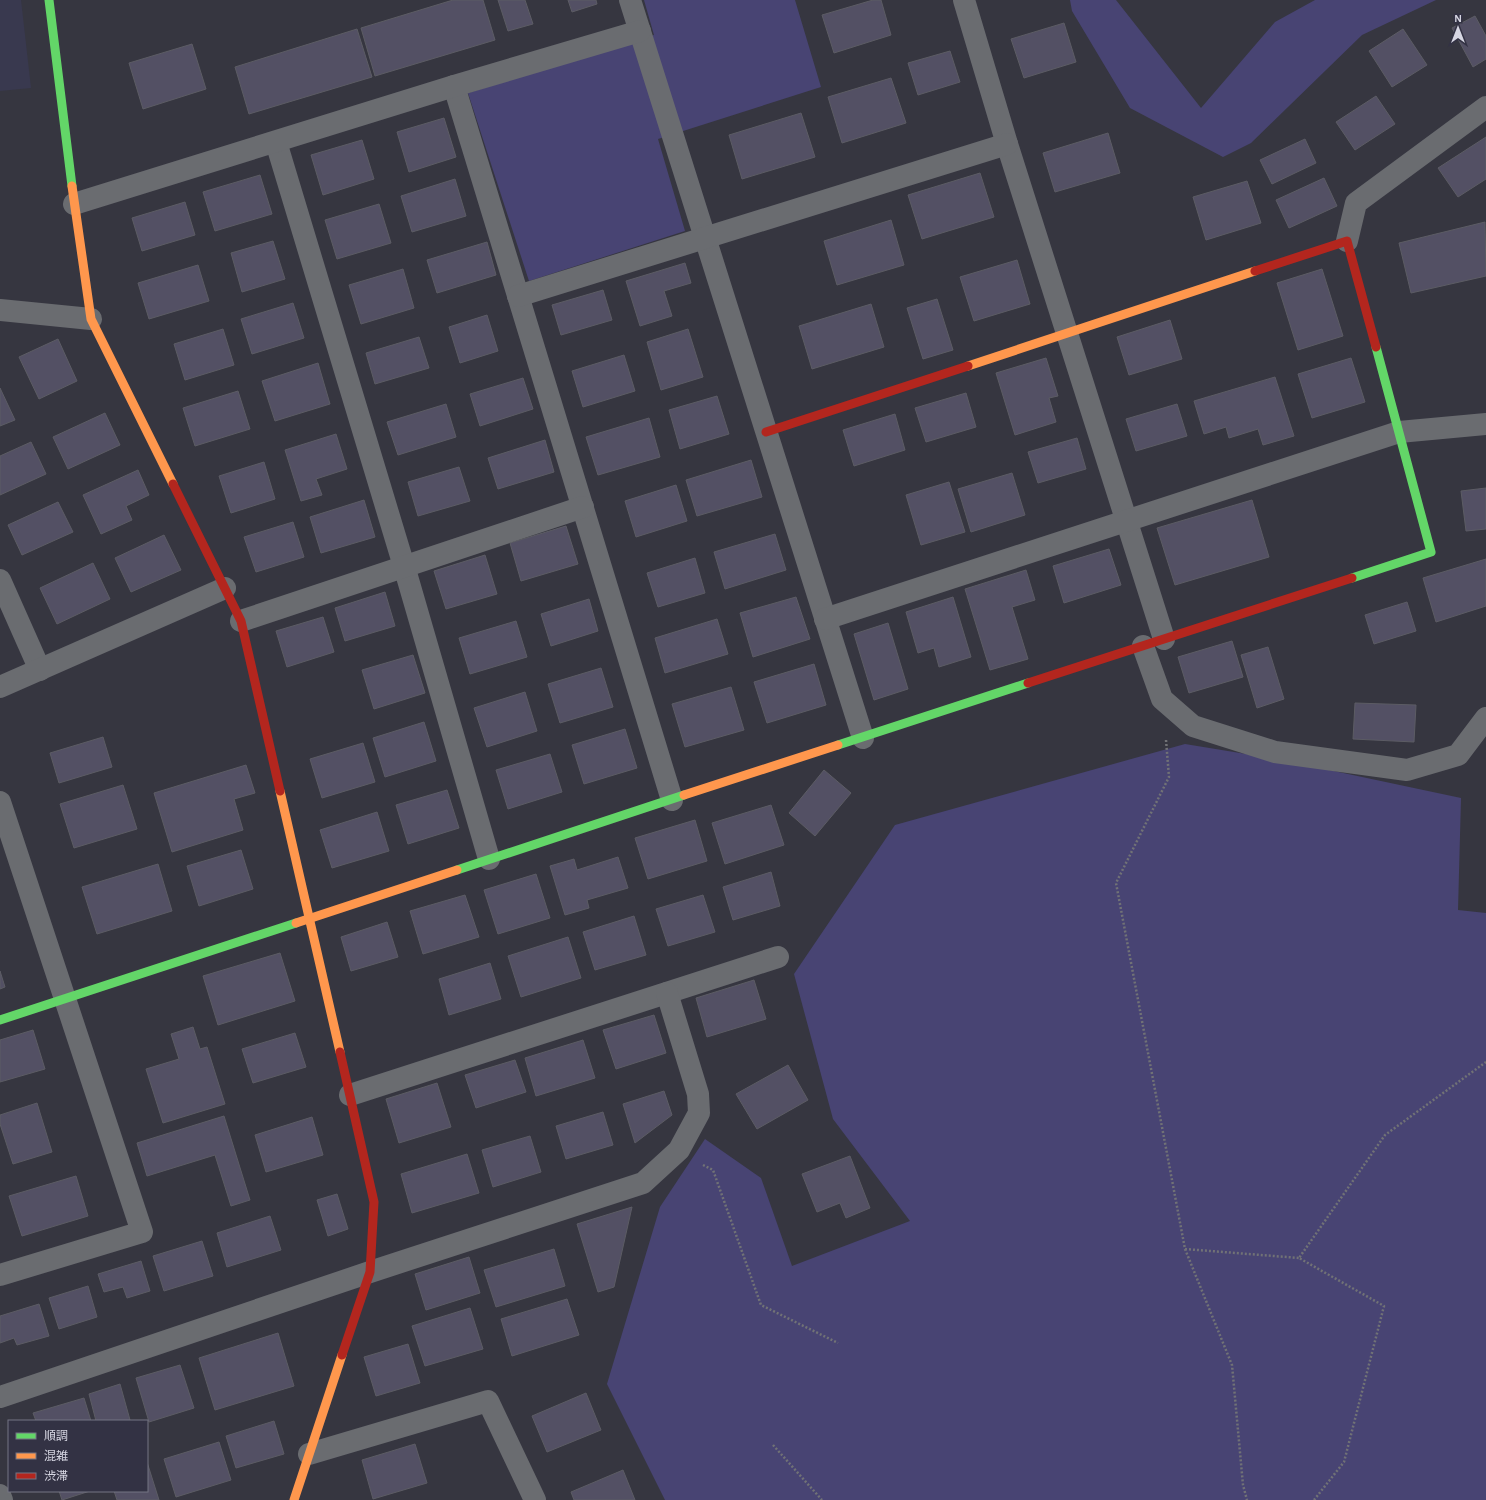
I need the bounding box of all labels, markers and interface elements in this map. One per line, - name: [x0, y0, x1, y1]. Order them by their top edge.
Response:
- north arrow: [1438, 8, 1478, 48]
- text: N: [1454, 13, 1462, 24]
- legend: [8, 1420, 148, 1492]
- text: 順調: [44, 1430, 68, 1442]
- text: 混雑: [44, 1449, 68, 1462]
- text: 渋滞: [44, 1470, 68, 1482]

